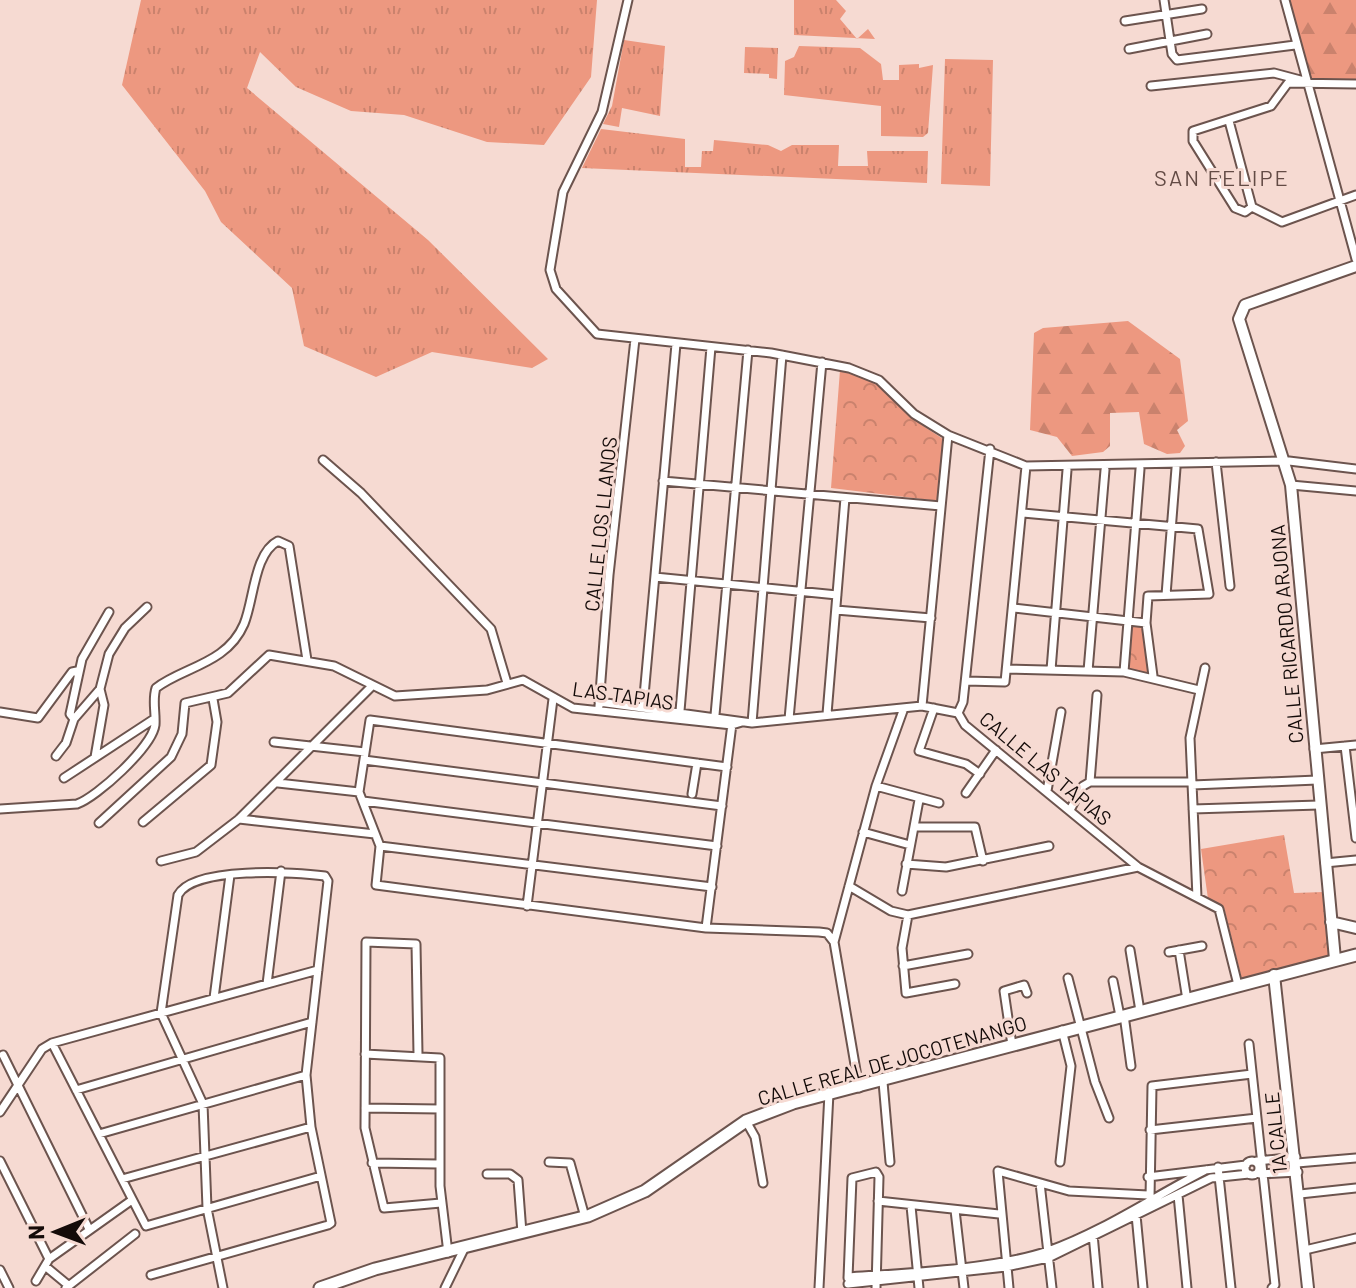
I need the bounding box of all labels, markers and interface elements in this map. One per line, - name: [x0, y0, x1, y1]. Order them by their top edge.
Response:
- district label: SAN FELIPE: [1154, 164, 1290, 190]
- street label: CALLE LOS LLANOS: [579, 435, 621, 613]
- street label: CALLE RICARDO ARJONA: [1264, 524, 1308, 744]
- street label: LAS TAPIAS: [571, 676, 675, 714]
- street label: CALLE LAS TAPIAS: [975, 706, 1117, 830]
- street label: CALLE REAL DE JOCOTENANGO: [755, 1010, 1029, 1110]
- street label: 1A CALLE: [1259, 1091, 1291, 1175]
- north arrow: [16, 1192, 96, 1272]
- text: N: [22, 1225, 48, 1240]

